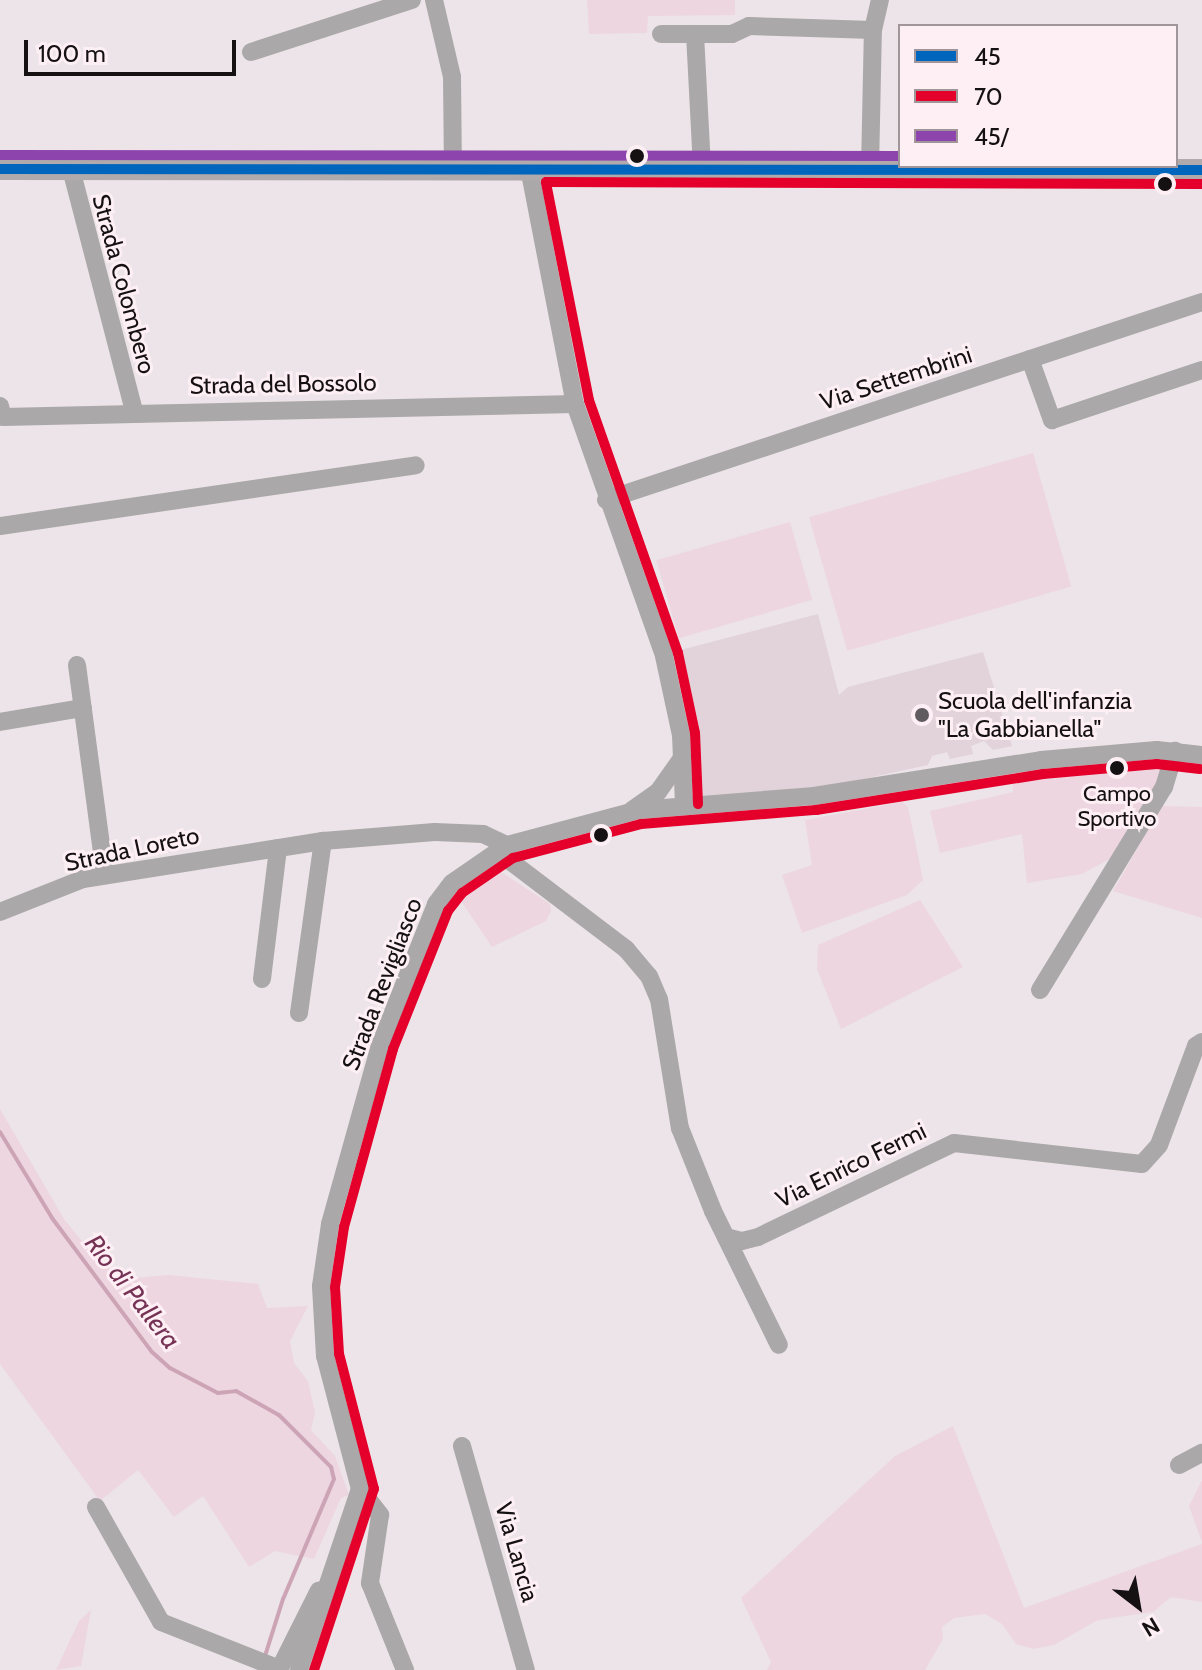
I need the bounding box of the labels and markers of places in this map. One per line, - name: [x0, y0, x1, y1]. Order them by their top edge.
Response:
- unlabelled marker: [629, 148, 645, 164]
- unlabelled marker: [1157, 176, 1173, 192]
- place label: Scuola dell'infanzia "La Gabbianella": [938, 687, 1132, 743]
- marker: Scuola dell'infanzia "La Gabbianella": [913, 706, 931, 724]
- marker: Campo Sportivo: [1109, 760, 1125, 776]
- place label: Campo Sportivo: [1078, 780, 1156, 832]
- unlabelled marker: [593, 827, 609, 843]

